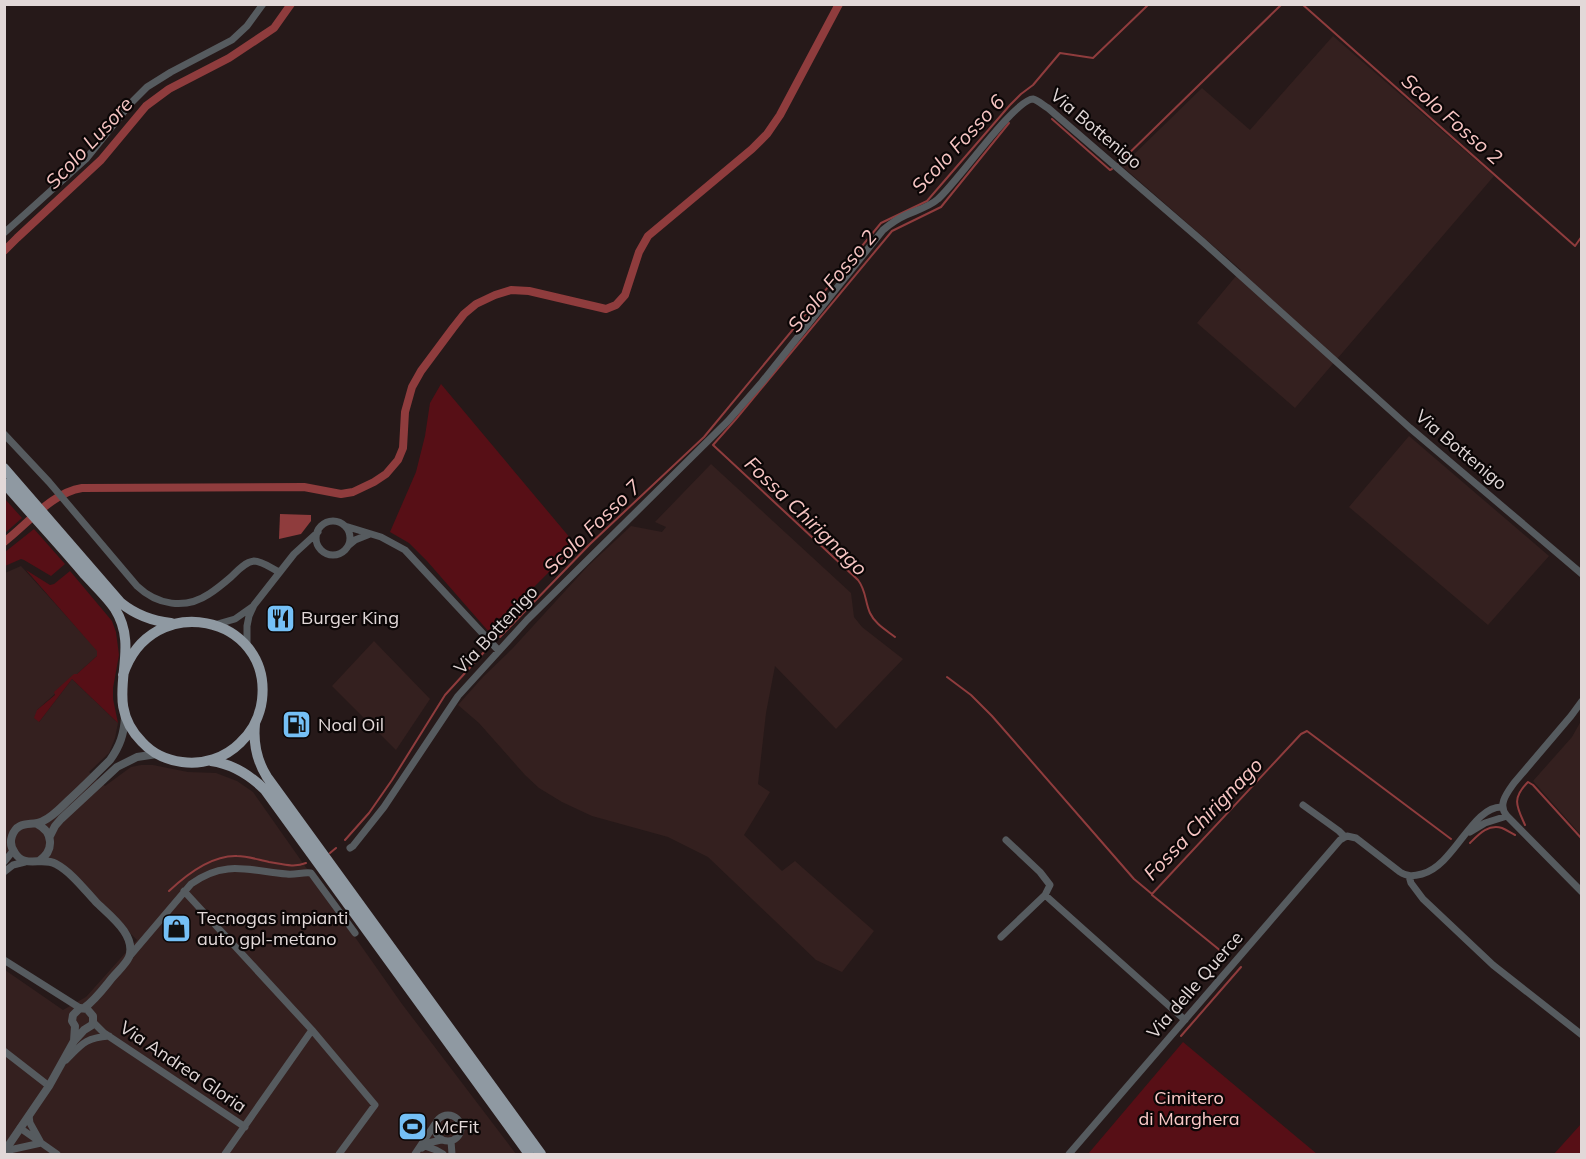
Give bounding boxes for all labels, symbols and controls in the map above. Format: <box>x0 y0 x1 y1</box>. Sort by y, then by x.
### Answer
water label: Scolo Fosso 2 <box>1397 68 1508 169</box>
street label: Via Bottenigo <box>1046 84 1147 174</box>
water label: Scolo Fosso 6 <box>906 88 1010 198</box>
water label: Scolo Lusore <box>40 91 138 194</box>
water label: Scolo Fosso 2 <box>782 224 882 337</box>
street label: Via Bottenigo <box>1411 405 1512 495</box>
water label: Fossa Chirignago <box>740 451 873 580</box>
water label: Scolo Fosso 7 <box>538 473 646 579</box>
street label: Via Bottenigo <box>449 581 543 679</box>
restaurant icon: Burger King <box>264 602 296 634</box>
place label: Burger King <box>301 606 399 629</box>
fuel station icon: Noal Oil <box>281 709 313 741</box>
place label: Noal Oil <box>318 713 384 736</box>
water label: Fossa Chirignago <box>1138 752 1267 885</box>
place label: Tecnogas impianti auto gpl-metano <box>197 906 348 950</box>
shop icon: Tecnogas impianti auto gpl-metano <box>160 912 192 944</box>
street label: Via delle Querce <box>1142 926 1248 1043</box>
street label: Via Andrea Gloria <box>116 1016 251 1117</box>
park label: Cimitero di Marghera <box>1139 1086 1239 1130</box>
sports icon: McFit <box>397 1111 429 1143</box>
place label: McFit <box>434 1115 479 1138</box>

